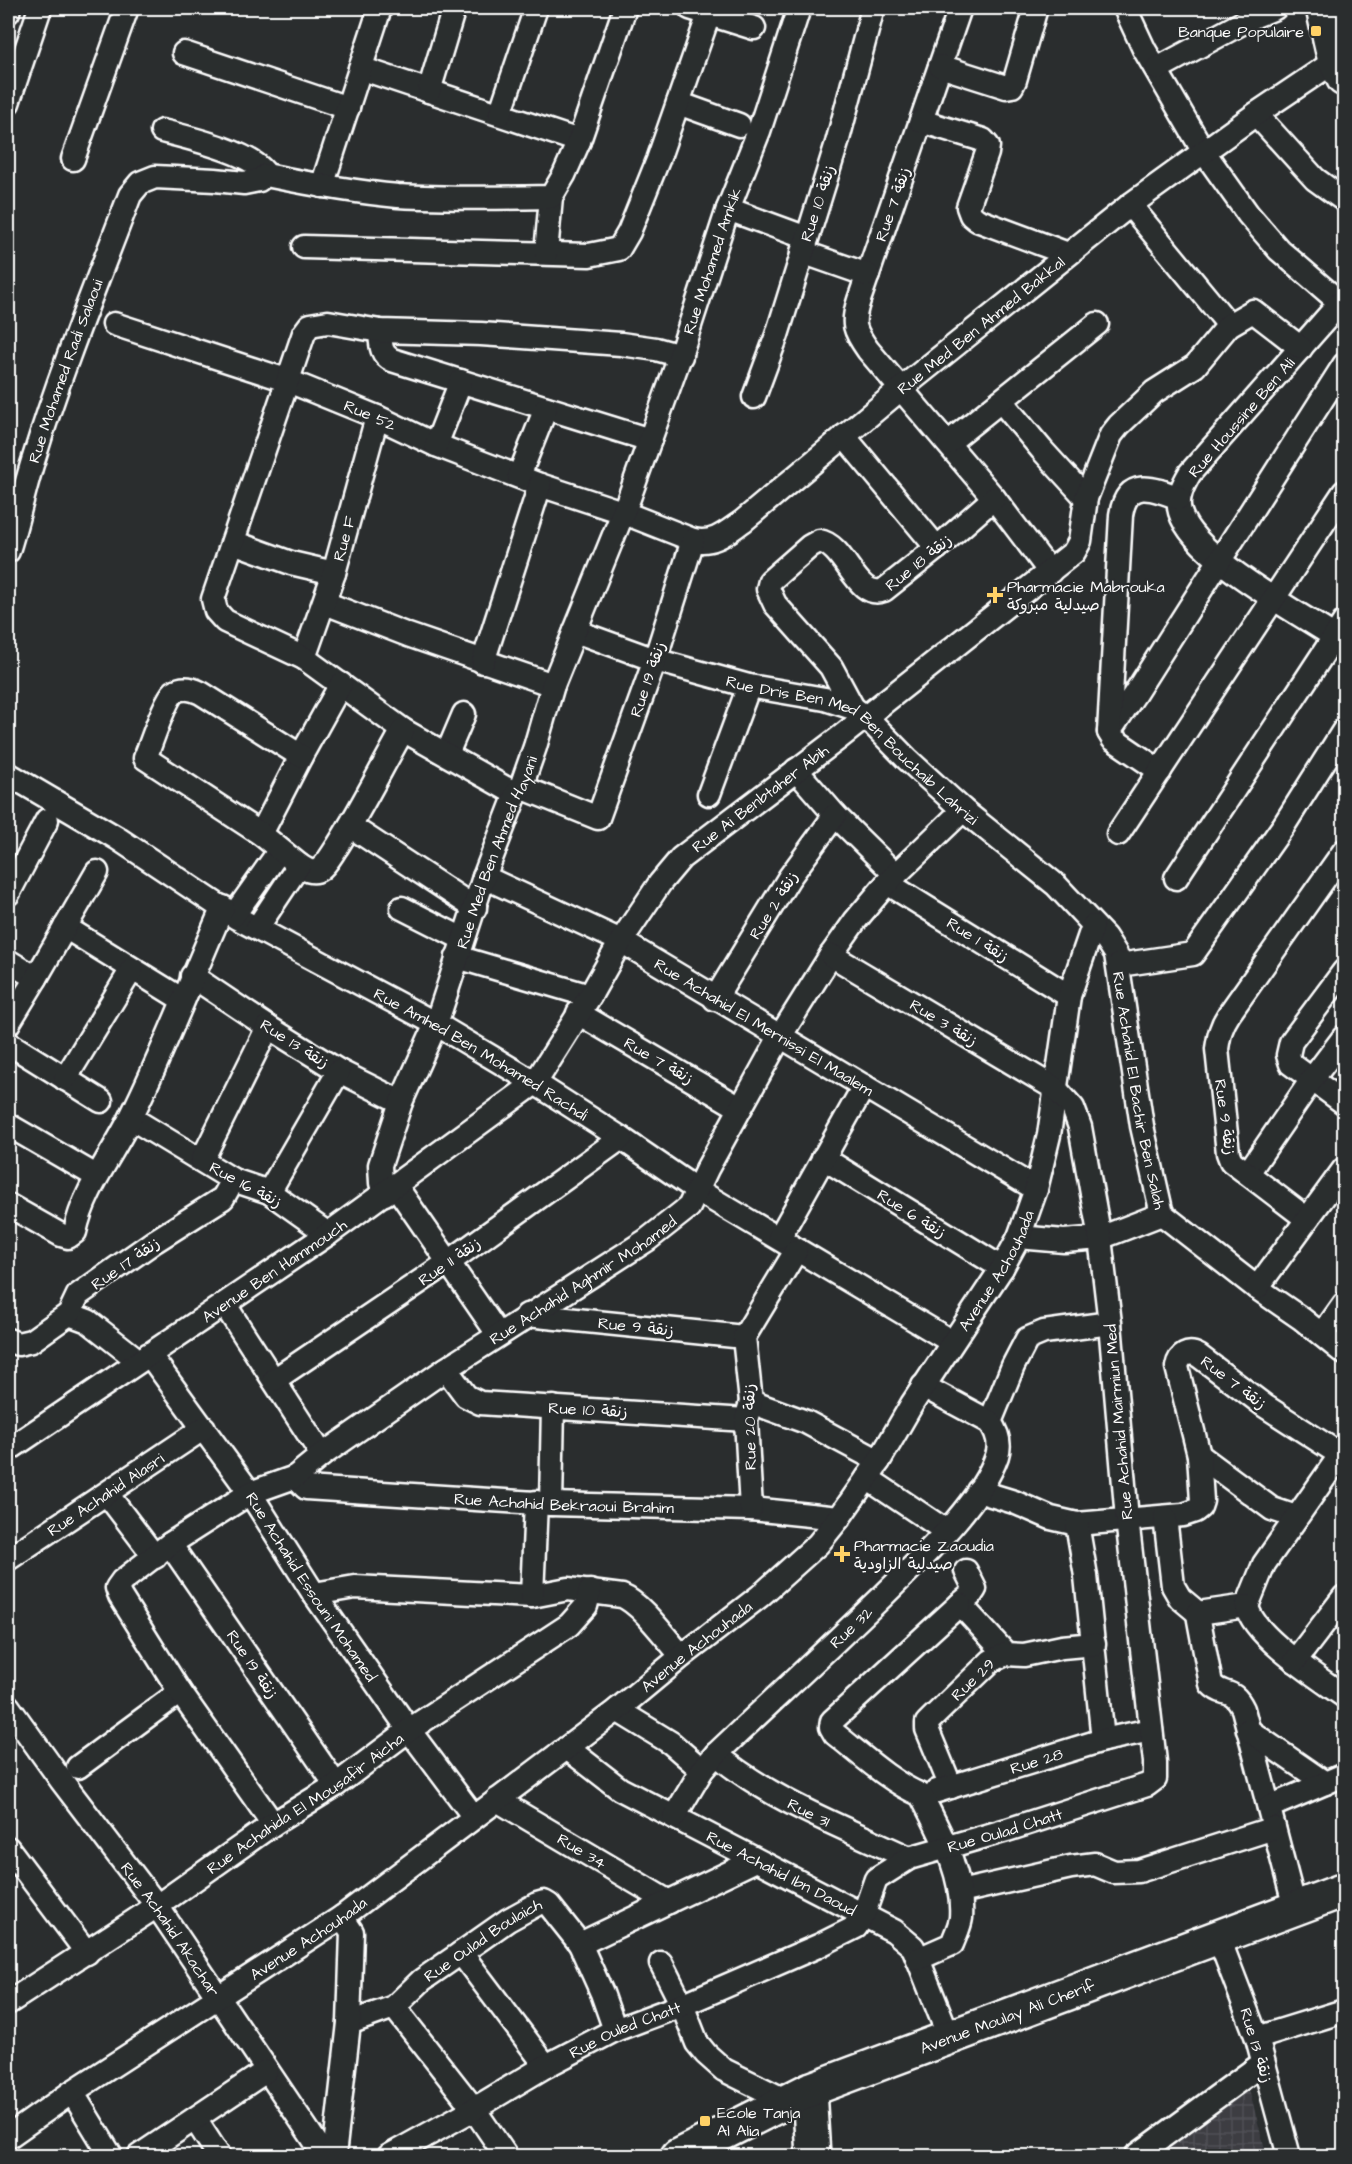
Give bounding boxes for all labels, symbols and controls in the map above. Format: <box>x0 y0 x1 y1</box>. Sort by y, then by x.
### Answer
place label: Banque Populaire <box>1178 21 1304 43</box>
marker: Banque Populaire <box>1309 24 1323 38</box>
street label: Rue 10 زنقة <box>795 162 841 244</box>
street label: Rue 7 زنقة <box>870 164 916 244</box>
street label: Rue Mohamed Amkik <box>678 184 748 337</box>
street label: Rue Med Ben Ahmed Bakkal <box>893 252 1070 400</box>
street label: Rue Mohamed Radi Salaoui <box>23 275 109 466</box>
street label: Rue Houssine Ben Ali <box>1183 352 1300 482</box>
street label: Rue 52 <box>340 395 400 437</box>
street label: Rue F <box>328 514 361 564</box>
street label: Rue 18 زنقة <box>881 529 957 596</box>
place label: Pharmacie Mabrouka صيدلية مبروكة <box>1007 576 1165 616</box>
marker: Pharmacie Mabrouka صيدلية مبروكة <box>988 588 1002 602</box>
street label: Rue 19 زنقة <box>625 639 671 720</box>
street label: Rue Dris Ben Med Ben Bouchaib Lahrizi <box>723 670 983 831</box>
street label: Rue Ai Benbtaher Abih <box>687 740 834 858</box>
street label: Rue Med Ben Ahmed Hayani <box>451 753 543 952</box>
street label: Rue 2 زنقة <box>744 867 803 944</box>
street label: Rue 1 زنقة <box>942 912 1013 968</box>
street label: Rue Achahid El Mernissi El Maalem <box>650 953 878 1102</box>
street label: Rue Achahid El Bachir Ben Salah <box>1107 970 1171 1212</box>
street label: Rue Amhed Ben Mohamed Rachdi <box>370 983 592 1126</box>
street label: Rue 3 زنقة <box>906 994 981 1052</box>
street label: Rue 13 زنقة <box>256 1014 333 1074</box>
street label: Rue 7 زنقة <box>620 1032 697 1090</box>
street label: Rue 9 زنقة <box>1209 1078 1241 1156</box>
street label: Rue 16 زنقة <box>205 1157 286 1213</box>
street label: Rue 6 زنقة <box>873 1184 950 1244</box>
street label: Avenue Achouhada <box>953 1208 1040 1336</box>
street label: Rue Achahid Aghmir Mohamed <box>485 1211 681 1350</box>
street label: Avenue Ben Hammouch <box>198 1214 352 1328</box>
street label: Rue 17 زنقة <box>87 1232 164 1296</box>
street label: Rue 11 زنقة <box>414 1232 485 1291</box>
street label: Rue 9 زنقة <box>597 1312 675 1342</box>
street label: Rue Achahid Mairmiun Med <box>1099 1323 1139 1521</box>
street label: Rue 7 زنقة <box>1196 1351 1271 1415</box>
street label: Rue 20 زنقة <box>738 1384 762 1470</box>
street label: Rue 10 زنقة <box>548 1397 628 1423</box>
street label: Rue Achahid Alasri <box>43 1448 169 1542</box>
street label: Rue Achahid Essouni Mohamed <box>240 1488 382 1686</box>
street label: Rue Achahid Bekraoui Brahim <box>453 1488 675 1519</box>
place label: Pharmacie Zaoudia صيدلية الزاودية <box>854 1535 994 1575</box>
marker: Pharmacie Zaoudia صيدلية الزاودية <box>835 1547 849 1561</box>
street label: Avenue Achouhada <box>637 1596 757 1698</box>
street label: Rue 32 <box>825 1602 878 1654</box>
street label: Rue 19 زنقة <box>221 1626 283 1703</box>
street label: Rue 29 <box>946 1653 1000 1706</box>
street label: Rue Achahida El Mousafir Aicha <box>202 1728 408 1880</box>
street label: Rue 28 <box>1008 1743 1066 1780</box>
street label: Rue 31 <box>784 1793 833 1833</box>
street label: Rue Oulad Chatt <box>945 1803 1066 1859</box>
street label: Rue Achahid Ibn Daoud <box>703 1826 860 1922</box>
street label: Rue 34 <box>553 1828 610 1875</box>
street label: Rue Achahid Akachar <box>115 1858 225 2001</box>
street label: Avenue Achouhada <box>246 1892 372 1986</box>
street label: Rue Oulad Boulaich <box>420 1893 545 1987</box>
street label: Avenue Moulay Ali Cherif <box>917 1974 1098 2060</box>
street label: Rue Ouled Chatt <box>566 1996 684 2064</box>
street label: Rue 13 زنقة <box>1234 2005 1278 2086</box>
place label: Ecole Tanja Al Alia <box>717 2102 800 2142</box>
marker: Ecole Tanja Al Alia <box>698 2114 712 2128</box>

